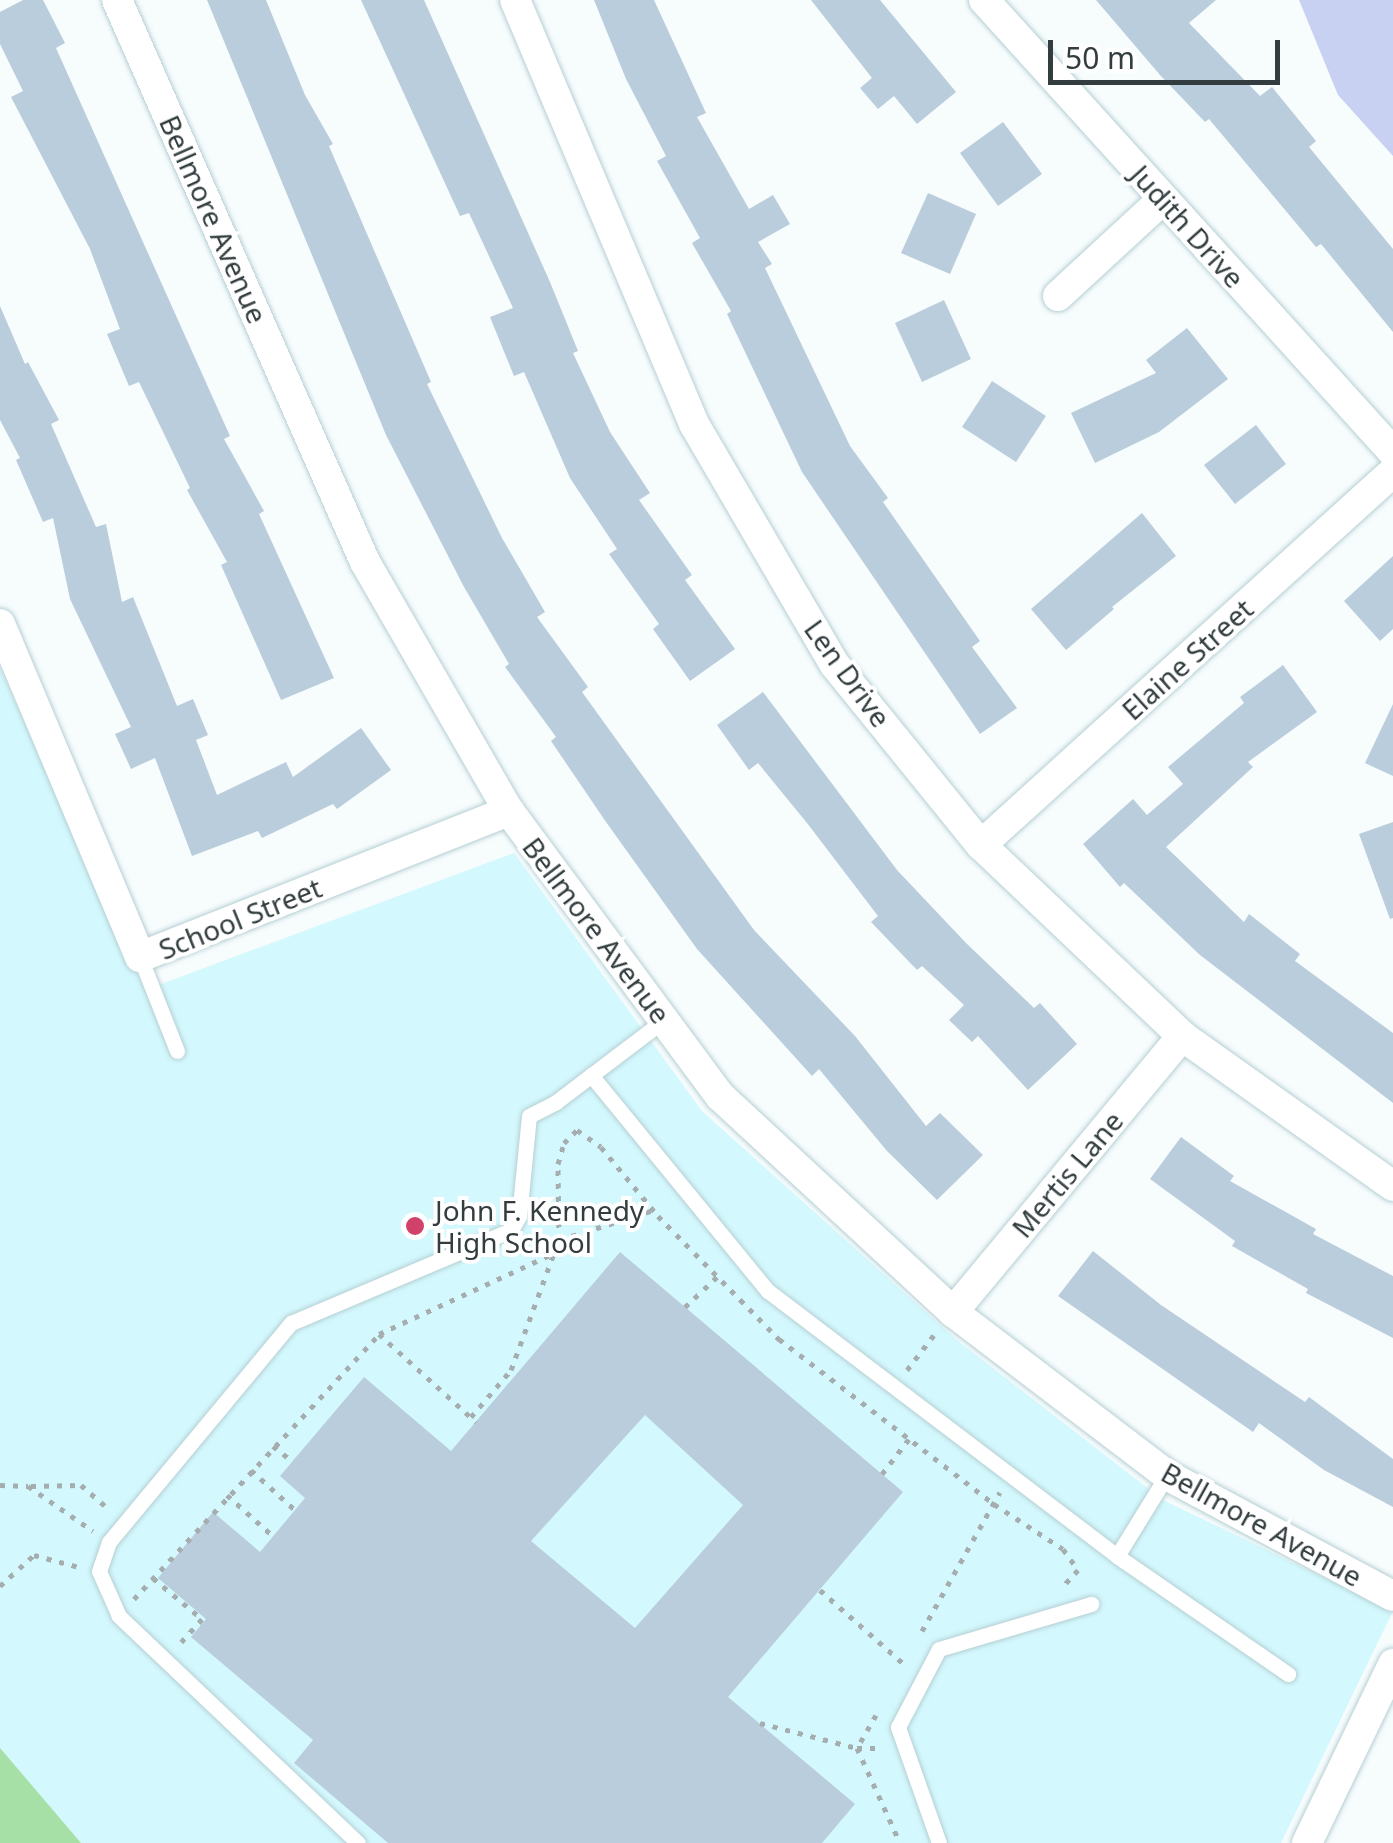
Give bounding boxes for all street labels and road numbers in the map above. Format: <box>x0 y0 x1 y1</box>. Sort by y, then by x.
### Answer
street label: Bellmore Avenue <box>153 110 275 328</box>
street label: Judith Drive <box>1124 158 1252 294</box>
street label: Elaine Street <box>1115 592 1259 726</box>
street label: Len Drive <box>798 613 898 733</box>
street label: Bellmore Avenue <box>516 830 678 1030</box>
street label: School Street <box>154 870 326 966</box>
street label: Mertis Lane <box>1005 1104 1129 1244</box>
street label: Bellmore Avenue <box>1156 1455 1368 1593</box>

